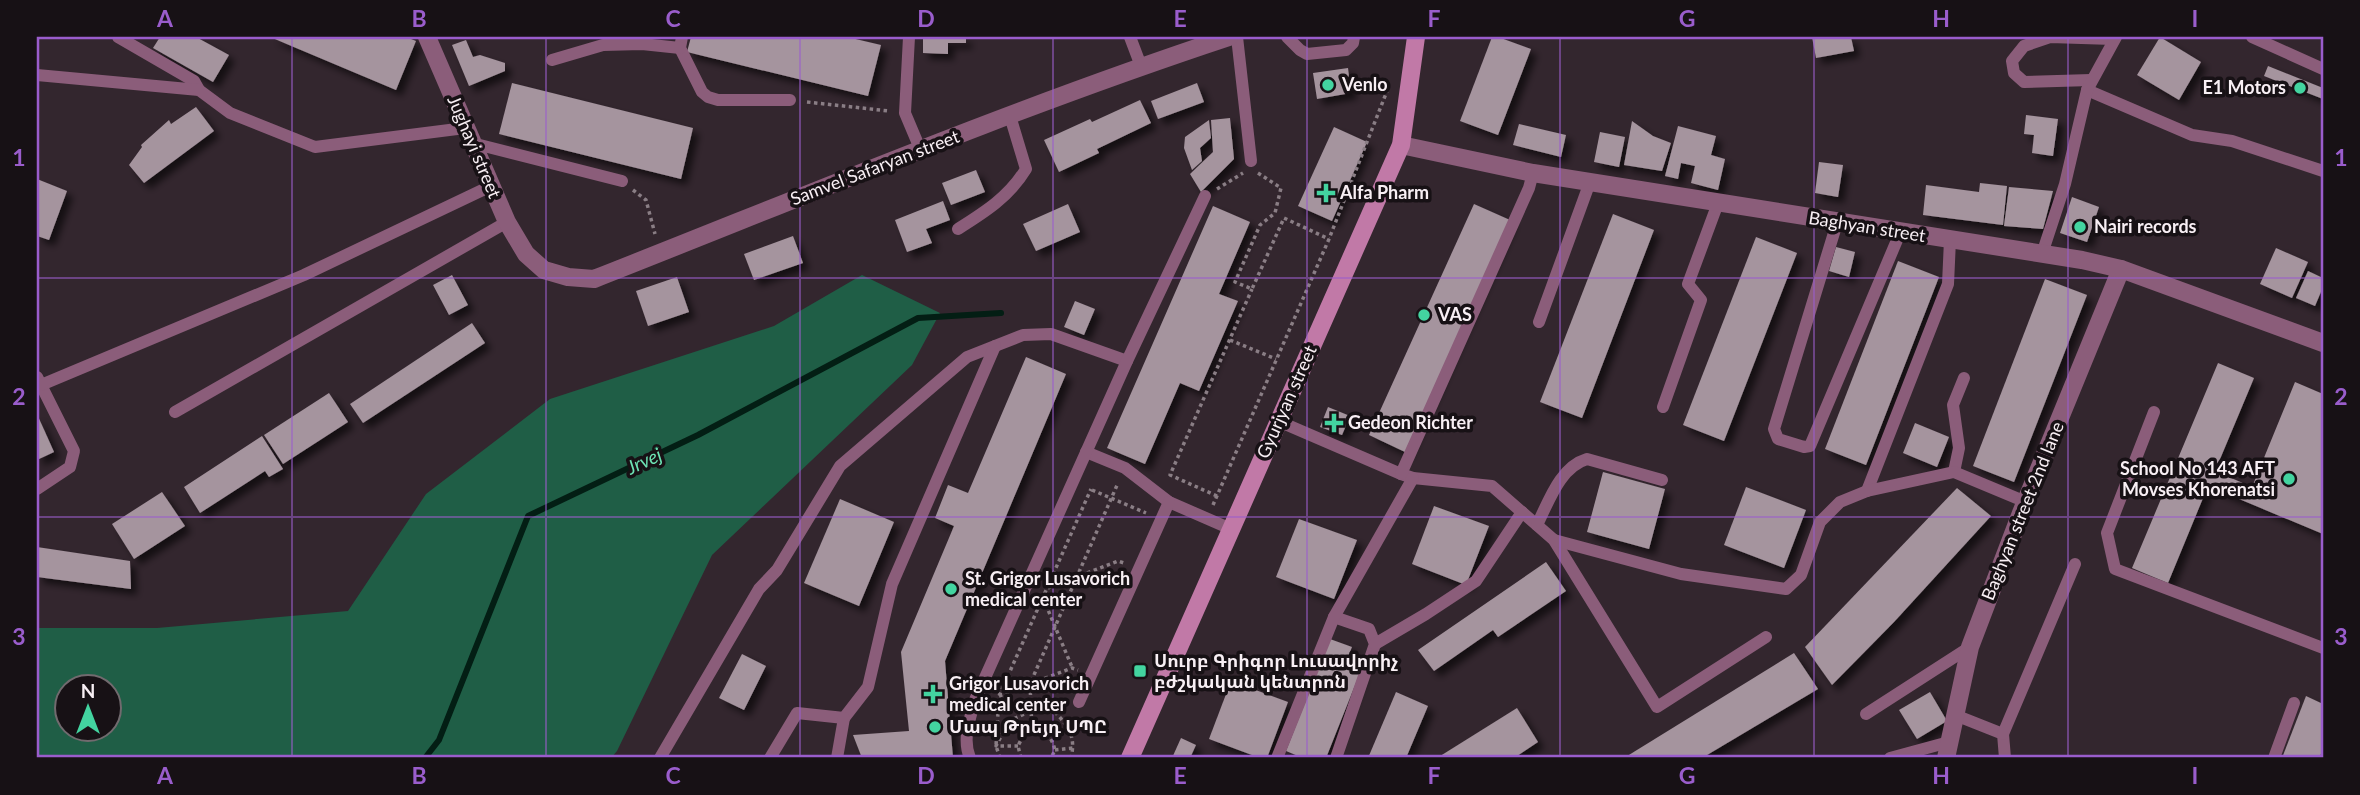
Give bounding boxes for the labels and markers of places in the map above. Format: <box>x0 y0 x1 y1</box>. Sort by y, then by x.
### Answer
place label: Venlo <box>1341 73 1388 95</box>
place label: E1 Motors <box>2202 76 2286 98</box>
marker: Venlo <box>1320 77 1336 93</box>
marker: E1 Motors <box>2292 80 2308 96</box>
place label: Alfa Pharm <box>1339 181 1429 203</box>
marker: Alfa Pharm <box>1318 185 1334 201</box>
place label: Nairi records <box>2094 215 2197 237</box>
marker: Nairi records <box>2072 219 2088 235</box>
place label: VAS <box>1437 303 1472 325</box>
marker: VAS <box>1416 307 1432 323</box>
place label: Gedeon Richter <box>1348 411 1473 433</box>
marker: Gedeon Richter <box>1326 415 1342 431</box>
place label: School No 143 AFT Movses Khorenatsi <box>2120 457 2275 500</box>
marker: School No 143 AFT Movses Khorenatsi <box>2281 471 2297 487</box>
place label: St. Grigor Lusavorich medical center <box>965 567 1130 610</box>
marker: St. Grigor Lusavorich medical center <box>943 581 959 597</box>
place label: Սուրբ Գրիգոր Լուսավորիչ բժշկական կենտրոն <box>1154 649 1398 692</box>
marker: Սուրբ Գրիգոր Լուսավորիչ բժշկական կենտրոն <box>1132 663 1148 679</box>
place label: Grigor Lusavorich medical center <box>949 672 1089 715</box>
marker: Grigor Lusavorich medical center <box>923 684 943 704</box>
place label: Մապ Թրեյդ ՍՊԸ <box>949 715 1107 737</box>
marker: Մապ Թրեյդ ՍՊԸ <box>927 719 943 735</box>

